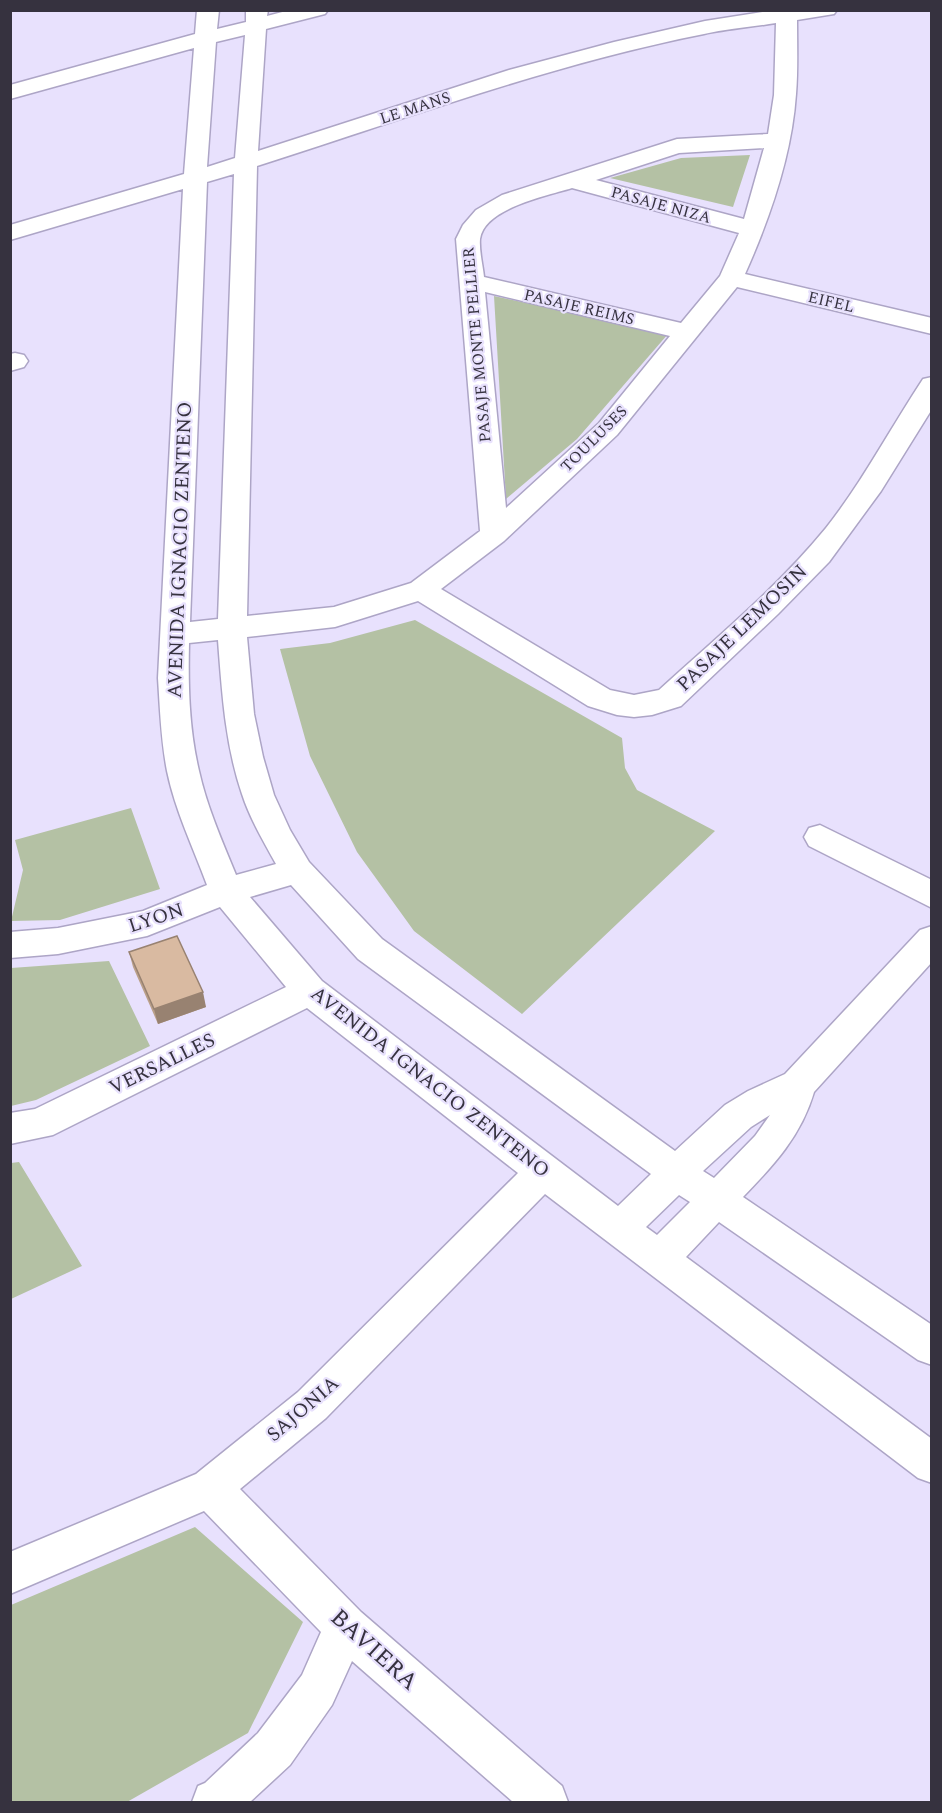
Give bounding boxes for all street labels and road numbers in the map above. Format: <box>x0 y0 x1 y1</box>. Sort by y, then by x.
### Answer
street label: LE MANS <box>377 85 453 131</box>
street label: PASAJE NIZA <box>608 180 714 230</box>
street label: PASAJE MONTE PELLIER <box>456 246 497 444</box>
street label: PASAJE REIMS <box>521 283 637 331</box>
street label: EIFEL <box>805 285 857 319</box>
street label: TOULUSES <box>555 400 633 478</box>
street label: AVENIDA IGNACIO ZENTENO <box>160 401 200 699</box>
street label: PASAJE LEMOSIN <box>670 557 814 699</box>
street label: LYON <box>124 895 188 941</box>
street label: AVENIDA IGNACIO ZENTENO <box>304 979 556 1185</box>
street label: VERSALLES <box>104 1025 220 1103</box>
street label: SAJONIA <box>260 1369 346 1449</box>
street label: BAVIERA <box>322 1600 426 1700</box>

